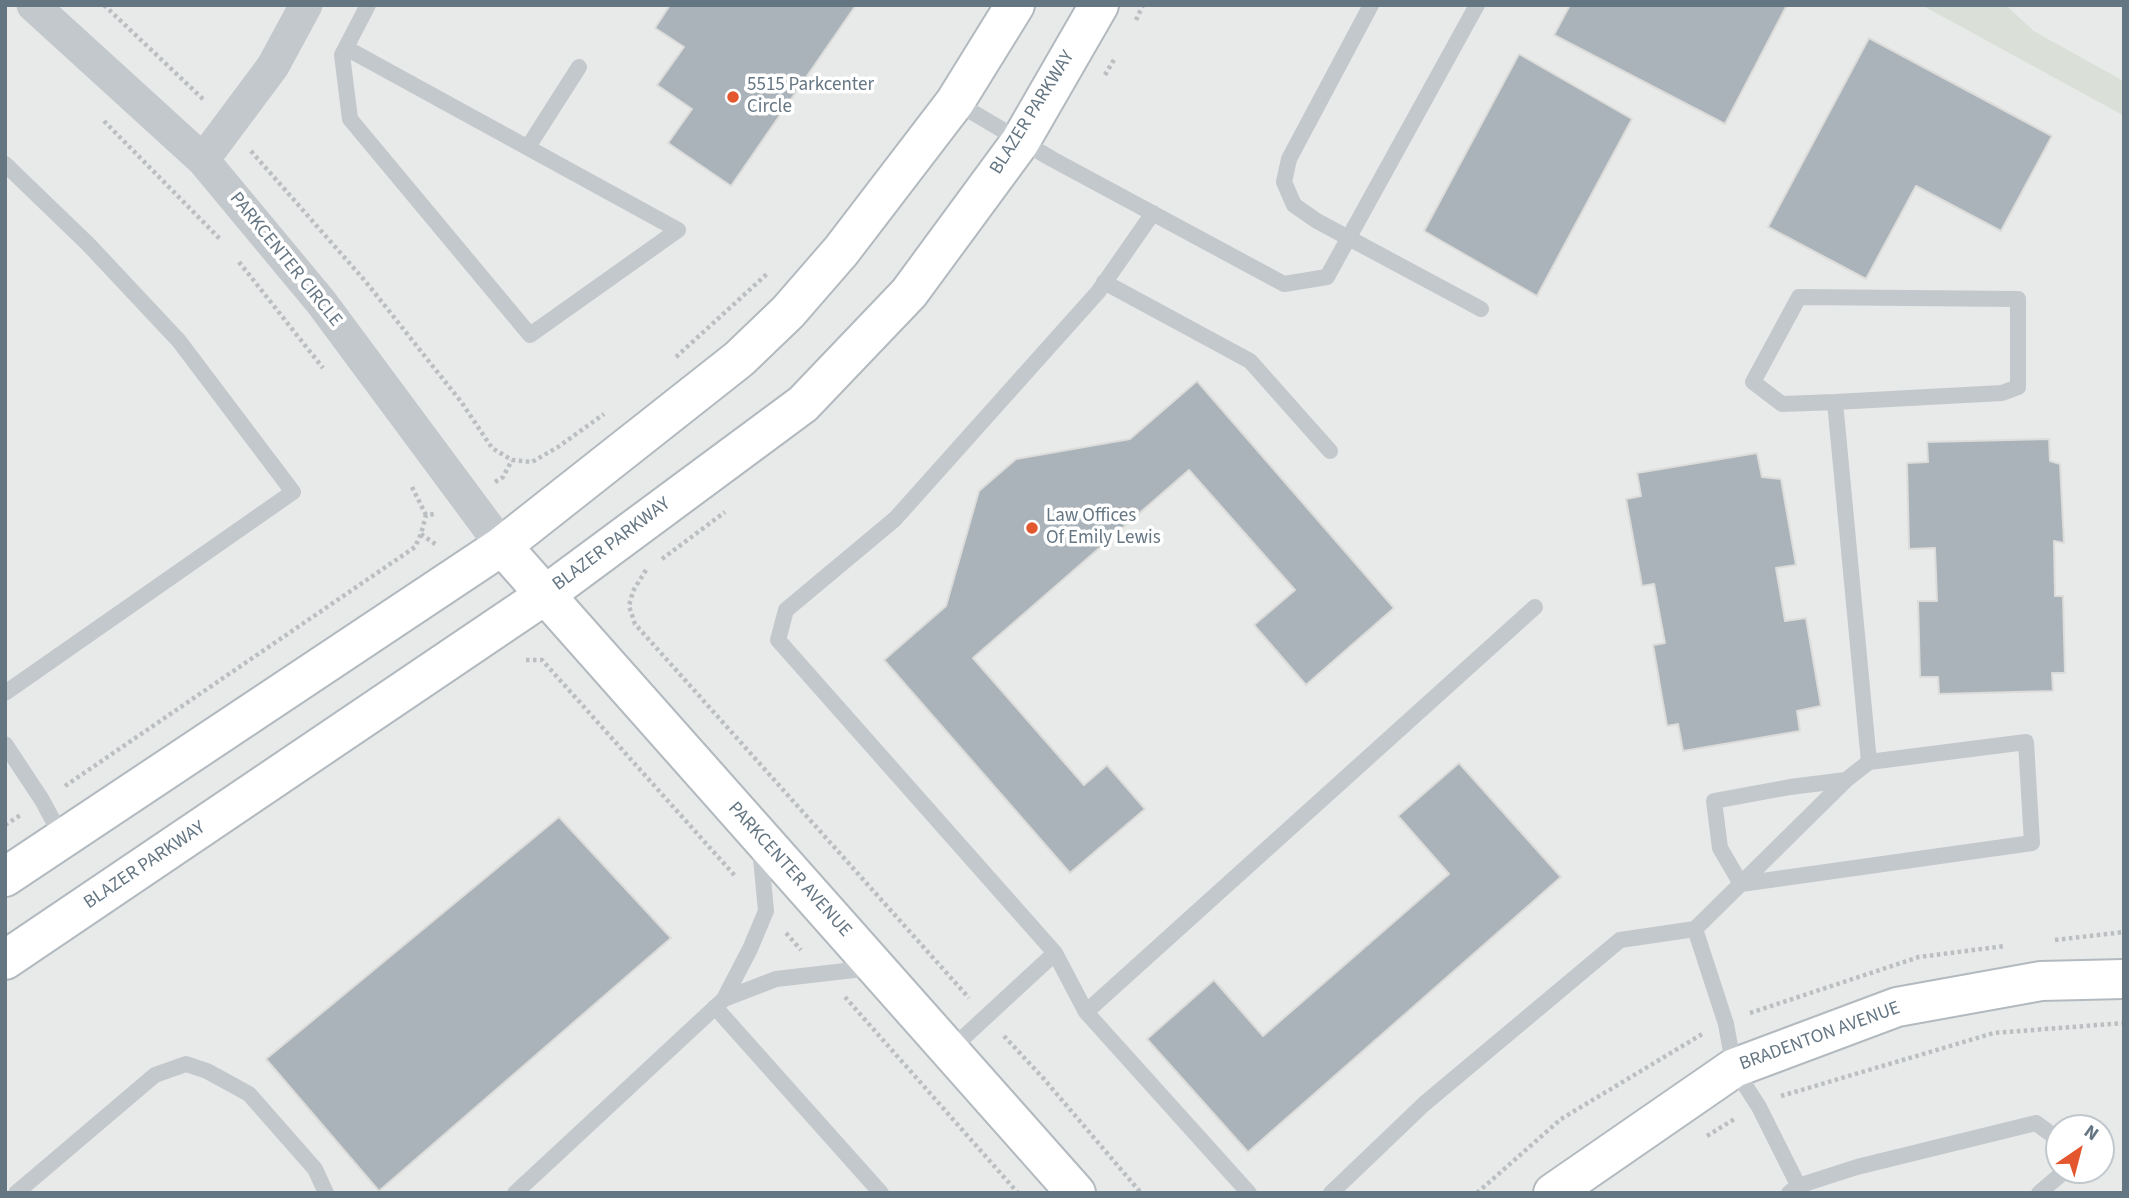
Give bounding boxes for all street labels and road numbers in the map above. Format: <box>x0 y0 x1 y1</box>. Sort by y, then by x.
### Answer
street label: BLAZER PARKWAY <box>986 47 1080 179</box>
street label: PARKCENTER CIRCLE <box>224 188 346 332</box>
street label: BLAZER PARKWAY <box>549 493 675 597</box>
street label: PARKCENTER AVENUE <box>722 798 856 942</box>
street label: BLAZER PARKWAY <box>80 817 210 915</box>
street label: BRADENTON AVENUE <box>1737 997 1903 1077</box>

